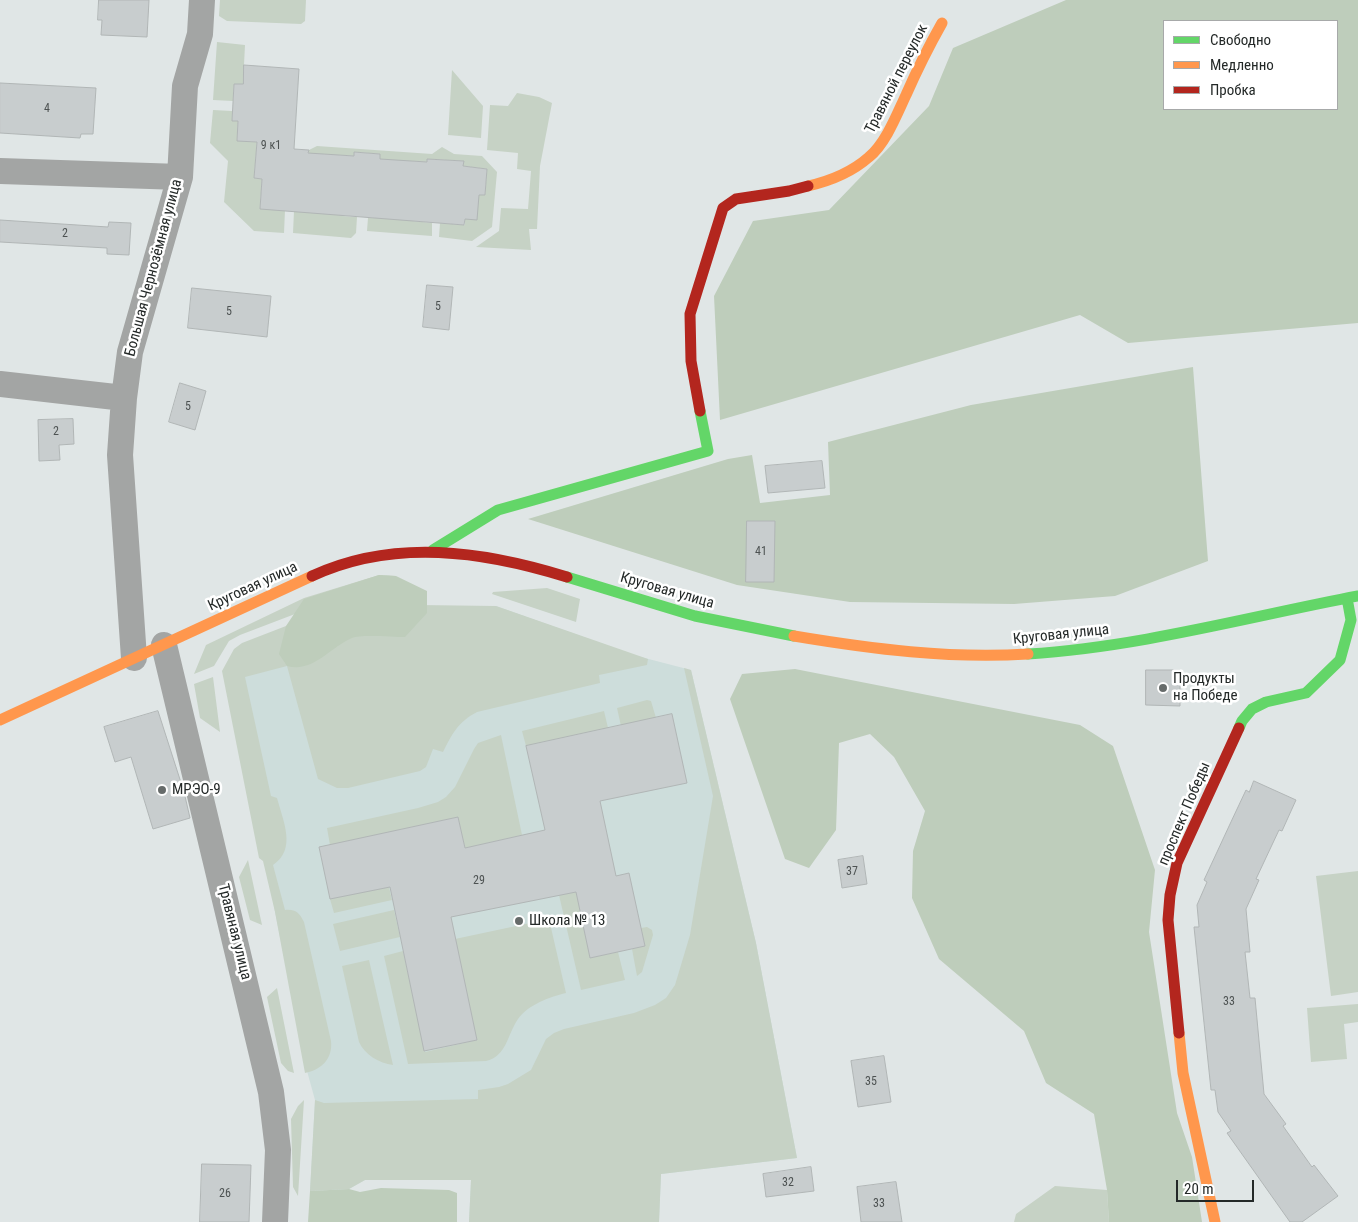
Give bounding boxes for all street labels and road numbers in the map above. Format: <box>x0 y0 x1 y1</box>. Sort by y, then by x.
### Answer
street label: Травяной переулок <box>862 21 932 137</box>
street label: Большая Чернозёмная улица <box>122 177 186 359</box>
street label: Круговая улица <box>205 558 301 616</box>
street label: Круговая улица <box>618 569 716 613</box>
street label: Круговая улица <box>1012 621 1110 649</box>
street label: проспект Победы <box>1155 760 1215 868</box>
street label: Травяная улица <box>213 882 255 982</box>

